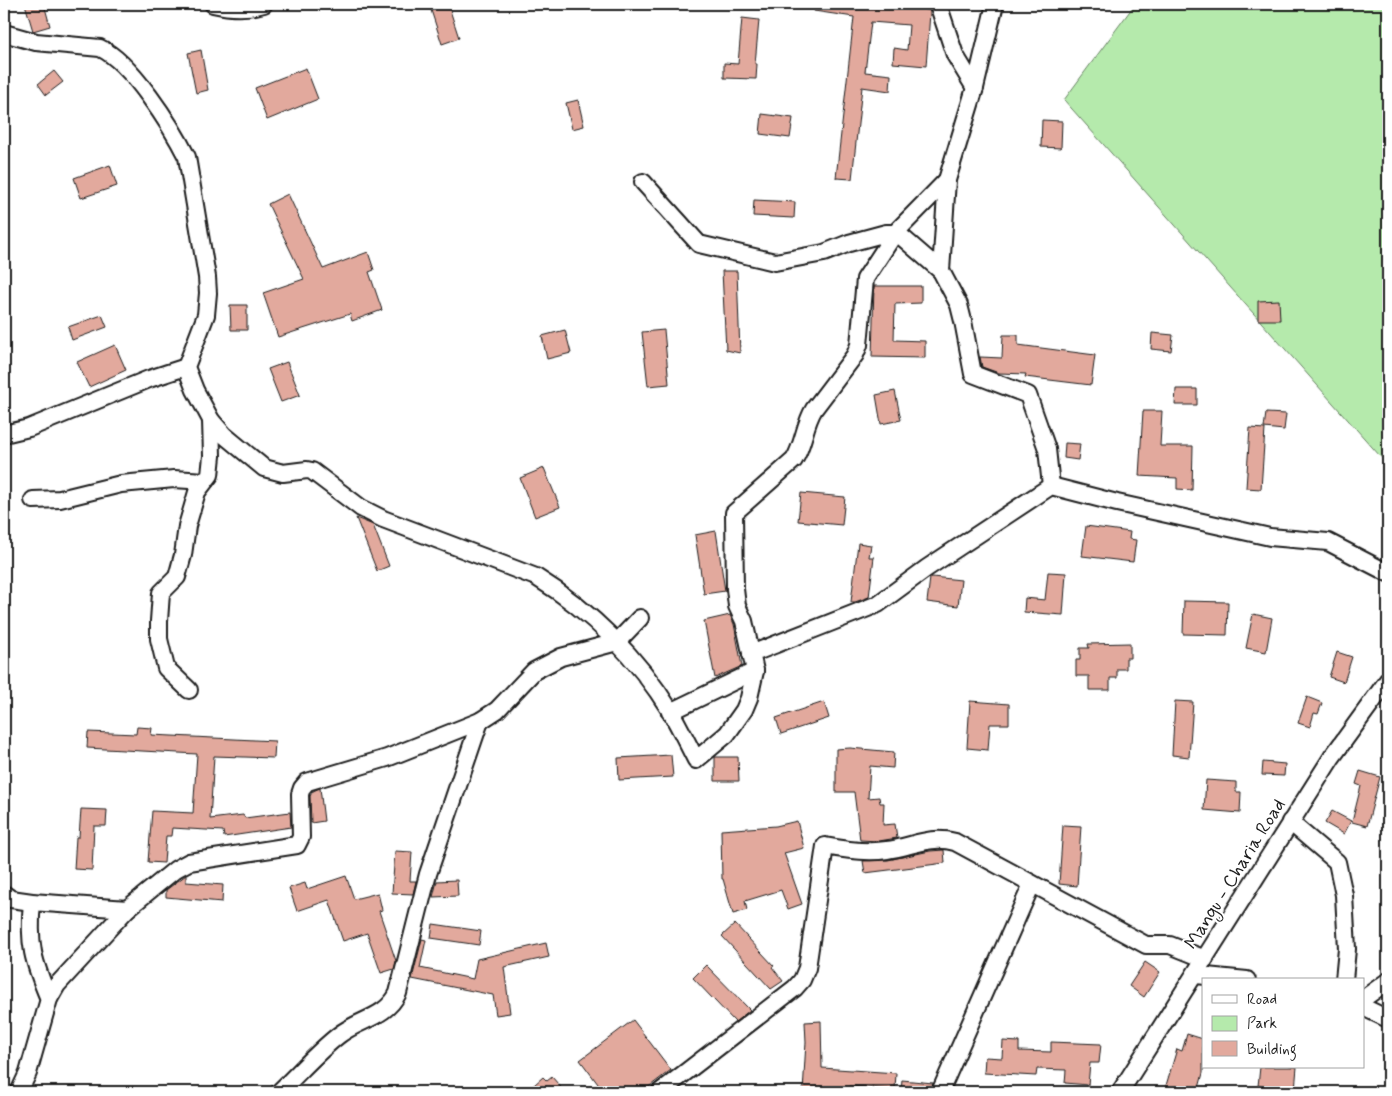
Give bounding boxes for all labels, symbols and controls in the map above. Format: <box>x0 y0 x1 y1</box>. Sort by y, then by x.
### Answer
street label: Mangu - Charia Road <box>1179 794 1293 955</box>
legend <box>1202 978 1364 1068</box>
text: Road <box>1247 990 1277 1010</box>
text: Park <box>1247 1014 1277 1034</box>
text: Building <box>1247 1040 1297 1061</box>

